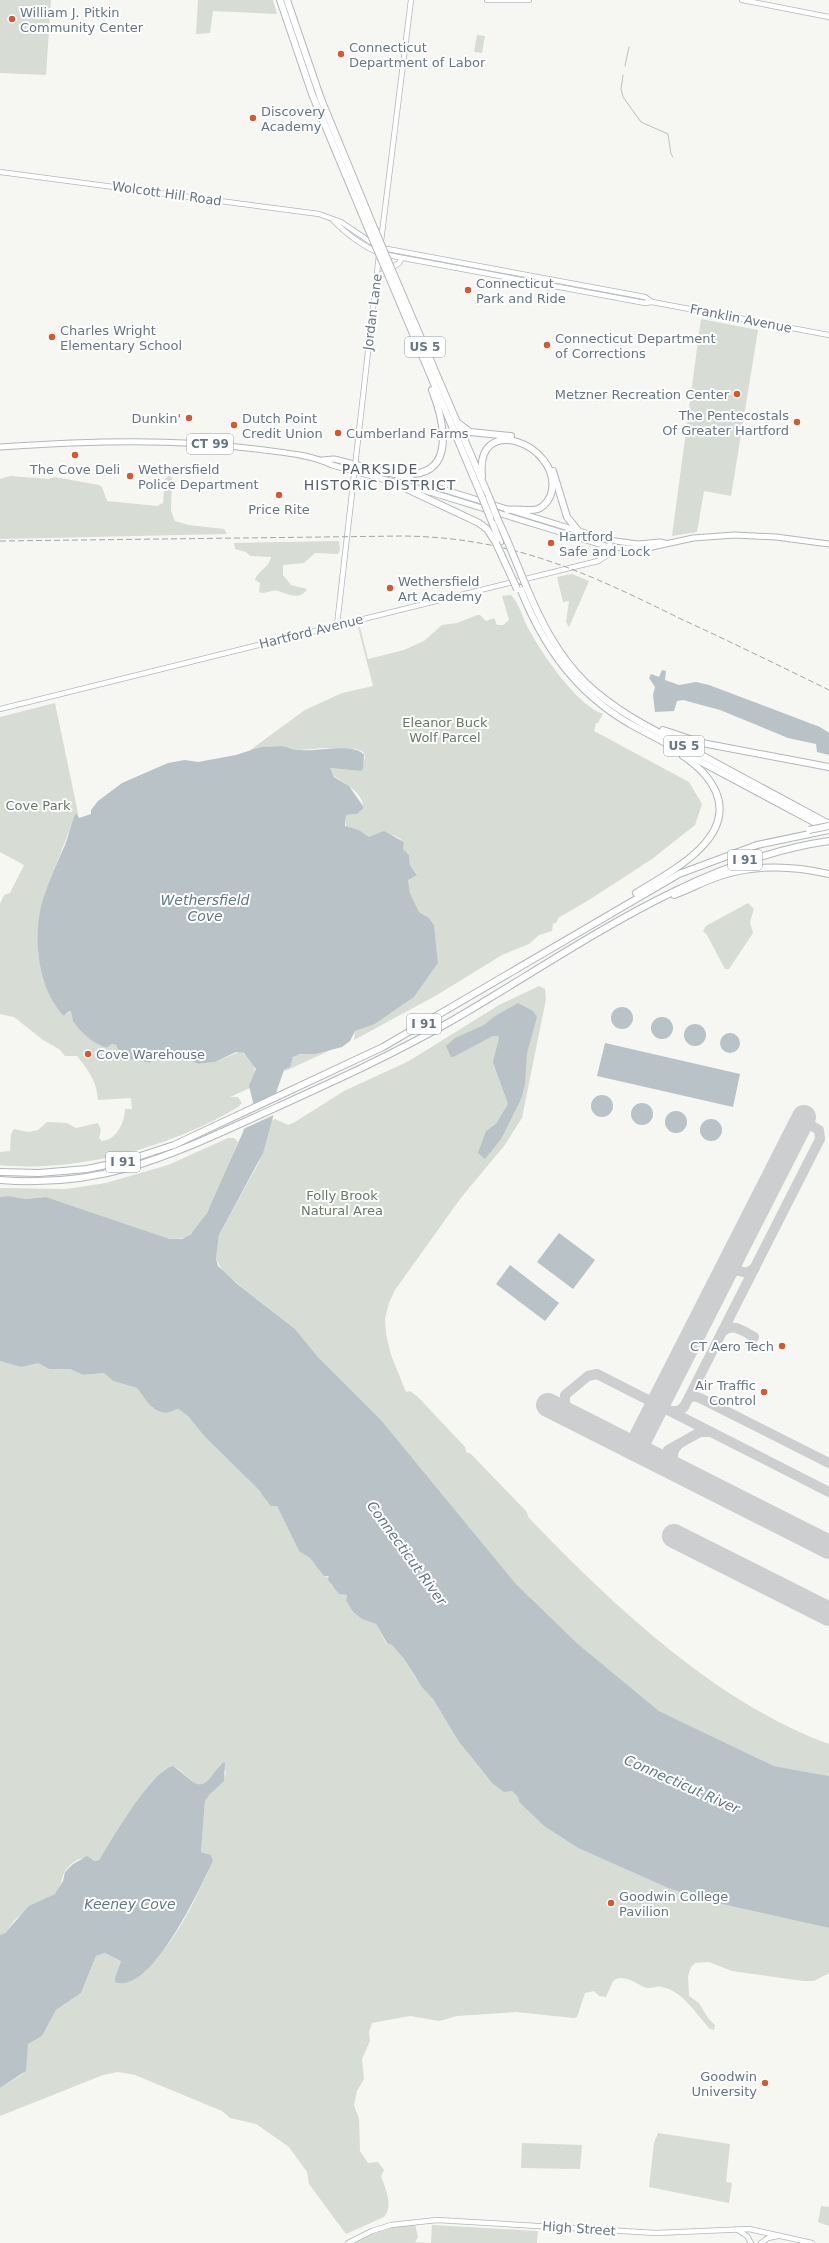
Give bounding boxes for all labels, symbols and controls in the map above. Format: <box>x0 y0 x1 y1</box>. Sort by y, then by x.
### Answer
place label: William J. Pitkin Community Center <box>20 5 144 35</box>
marker: William J. Pitkin Community Center <box>7 14 17 24</box>
place label: Connecticut Department of Labor <box>349 40 486 70</box>
marker: Connecticut Department of Labor <box>336 49 346 59</box>
place label: Discovery Academy <box>261 104 326 134</box>
marker: Discovery Academy <box>248 113 258 123</box>
street label: Wolcott Hill Road <box>111 178 223 209</box>
street label: Jordan Lane <box>360 273 385 352</box>
place label: Connecticut Park and Ride <box>476 276 566 306</box>
marker: Connecticut Park and Ride <box>463 285 473 295</box>
street label: Franklin Avenue <box>689 301 793 336</box>
place label: Charles Wright Elementary School <box>60 323 182 353</box>
place label: Connecticut Department of Corrections <box>555 331 716 361</box>
marker: Charles Wright Elementary School <box>47 332 57 342</box>
road number: US 5 <box>405 337 445 357</box>
marker: Connecticut Department of Corrections <box>542 340 552 350</box>
place label: Metzner Recreation Center <box>555 387 730 402</box>
marker: Metzner Recreation Center <box>732 389 742 399</box>
place label: The Pentecostals Of Greater Hartford <box>662 408 789 438</box>
place label: Dunkin' <box>132 411 181 426</box>
place label: Dutch Point Credit Union <box>242 411 323 441</box>
marker: Dunkin' <box>184 413 194 423</box>
marker: The Pentecostals Of Greater Hartford <box>792 417 802 427</box>
marker: Dutch Point Credit Union <box>229 420 239 430</box>
place label: Cumberland Farms <box>346 426 469 441</box>
marker: Cumberland Farms <box>333 428 343 438</box>
road number: CT 99 <box>187 434 233 454</box>
marker: The Cove Deli <box>70 450 80 460</box>
district label: PARKSIDE HISTORIC DISTRICT <box>304 461 456 493</box>
place label: The Cove Deli <box>29 462 120 477</box>
place label: Wethersfield Police Department <box>138 462 259 492</box>
marker: Wethersfield Police Department <box>125 471 135 481</box>
marker: Price Rite <box>274 490 284 500</box>
place label: Price Rite <box>248 502 310 517</box>
place label: Hartford Safe and Lock <box>559 529 651 559</box>
marker: Hartford Safe and Lock <box>546 538 556 548</box>
place label: Wethersfield Art Academy <box>398 574 482 604</box>
marker: Wethersfield Art Academy <box>385 583 395 593</box>
street label: Hartford Avenue <box>258 611 365 652</box>
park label: Eleanor Buck Wolf Parcel <box>402 715 488 745</box>
road number: US 5 <box>664 736 704 756</box>
park label: Cove Park <box>6 798 71 813</box>
road number: I 91 <box>728 850 762 870</box>
water label: Wethersfield Cove <box>161 892 250 924</box>
road number: I 91 <box>407 1014 441 1034</box>
place label: Cove Warehouse <box>96 1047 205 1062</box>
marker: Cove Warehouse <box>83 1049 93 1059</box>
road number: I 91 <box>106 1152 140 1172</box>
park label: Folly Brook Natural Area <box>301 1188 383 1218</box>
place label: CT Aero Tech <box>690 1339 774 1354</box>
marker: CT Aero Tech <box>777 1341 787 1351</box>
place label: Air Traffic Control <box>695 1378 756 1408</box>
marker: Air Traffic Control <box>759 1387 769 1397</box>
water label: Connecticut River <box>364 1498 451 1609</box>
water label: Connecticut River <box>622 1751 743 1817</box>
place label: Goodwin College Pavilion <box>619 1889 728 1919</box>
water label: Keeney Cove <box>84 1896 176 1912</box>
marker: Goodwin College Pavilion <box>606 1898 616 1908</box>
place label: Goodwin University <box>691 2069 757 2099</box>
marker: Goodwin University <box>760 2078 770 2088</box>
street label: High Street <box>542 2218 616 2239</box>

